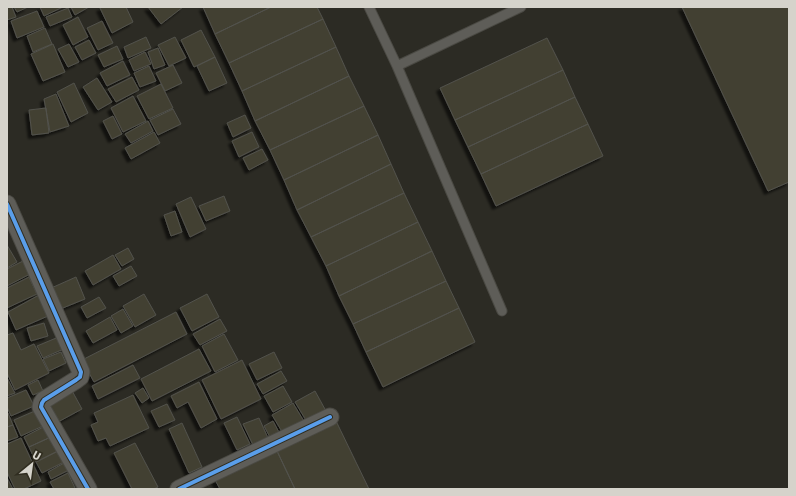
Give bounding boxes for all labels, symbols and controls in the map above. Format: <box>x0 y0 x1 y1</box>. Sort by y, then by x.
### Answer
north arrow <box>12 444 52 484</box>
text: U <box>30 446 44 464</box>

